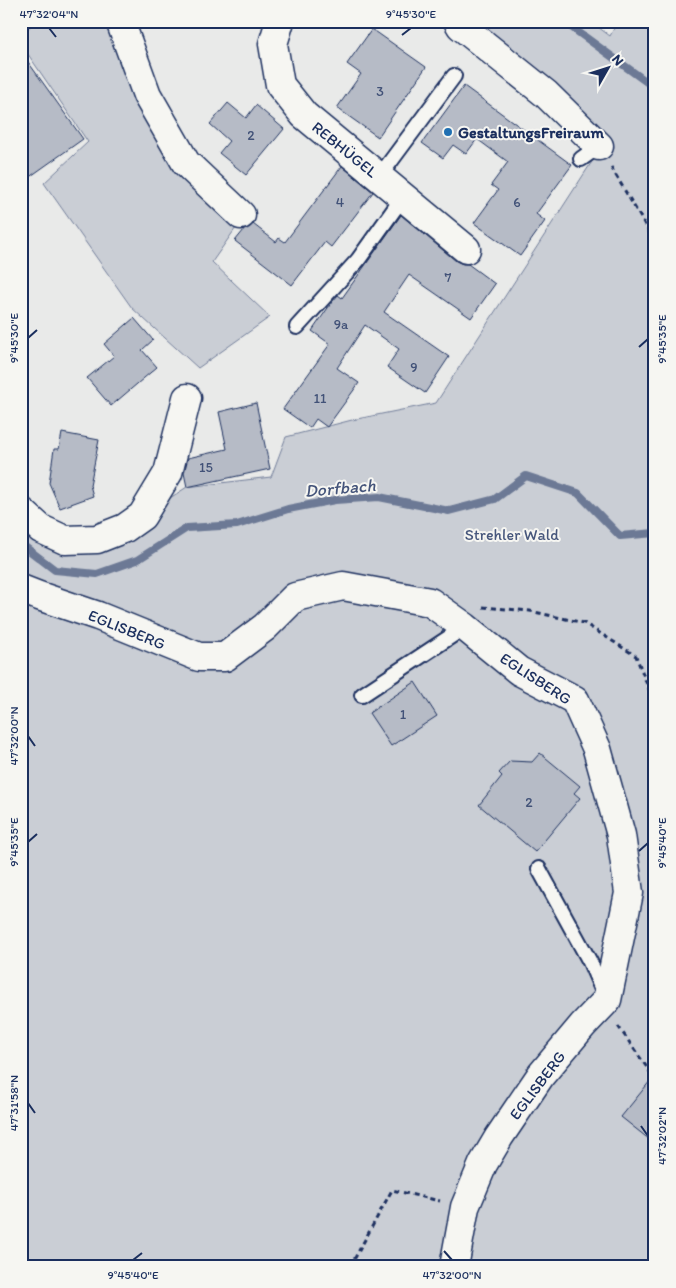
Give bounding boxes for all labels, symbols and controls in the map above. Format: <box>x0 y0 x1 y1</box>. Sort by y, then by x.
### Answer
text: 47°32'04"N <box>20 7 78 21</box>
text: 9°45'30"E <box>386 7 437 21</box>
north arrow <box>584 42 634 92</box>
text: N <box>608 51 627 69</box>
house number: 3 <box>376 83 384 100</box>
street label: REBHÜGEL <box>308 117 381 181</box>
place label: GestaltungsFreiraum <box>458 123 604 143</box>
marker: GestaltungsFreiraum <box>442 126 454 138</box>
house number: 2 <box>247 127 255 144</box>
house number: 4 <box>336 194 345 211</box>
house number: 6 <box>513 194 521 211</box>
house number: 7 <box>445 269 452 286</box>
text: 9°45'30"E <box>7 312 21 363</box>
text: 9°45'35"E <box>655 314 669 364</box>
house number: 9a <box>334 316 349 333</box>
house number: 9 <box>410 359 418 376</box>
house number: 11 <box>314 390 327 407</box>
house number: 15 <box>199 459 213 476</box>
water label: Dorfbach <box>304 474 377 502</box>
park label: Strehler Wald <box>465 525 559 544</box>
street label: EGLISBERG <box>86 605 168 653</box>
street label: EGLISBERG <box>496 648 575 709</box>
text: 47°32'00"N <box>7 706 21 766</box>
house number: 1 <box>400 706 407 723</box>
house number: 2 <box>525 794 533 811</box>
text: 9°45'35"E <box>7 817 21 867</box>
text: 9°45'40"E <box>655 817 669 869</box>
street label: EGLISBERG <box>505 1047 569 1123</box>
text: 47°31'58"N <box>7 1075 21 1131</box>
text: 47°32'02"N <box>655 1107 669 1165</box>
text: 9°45'40"E <box>107 1268 159 1282</box>
text: 47°32'00"N <box>422 1268 482 1282</box>

